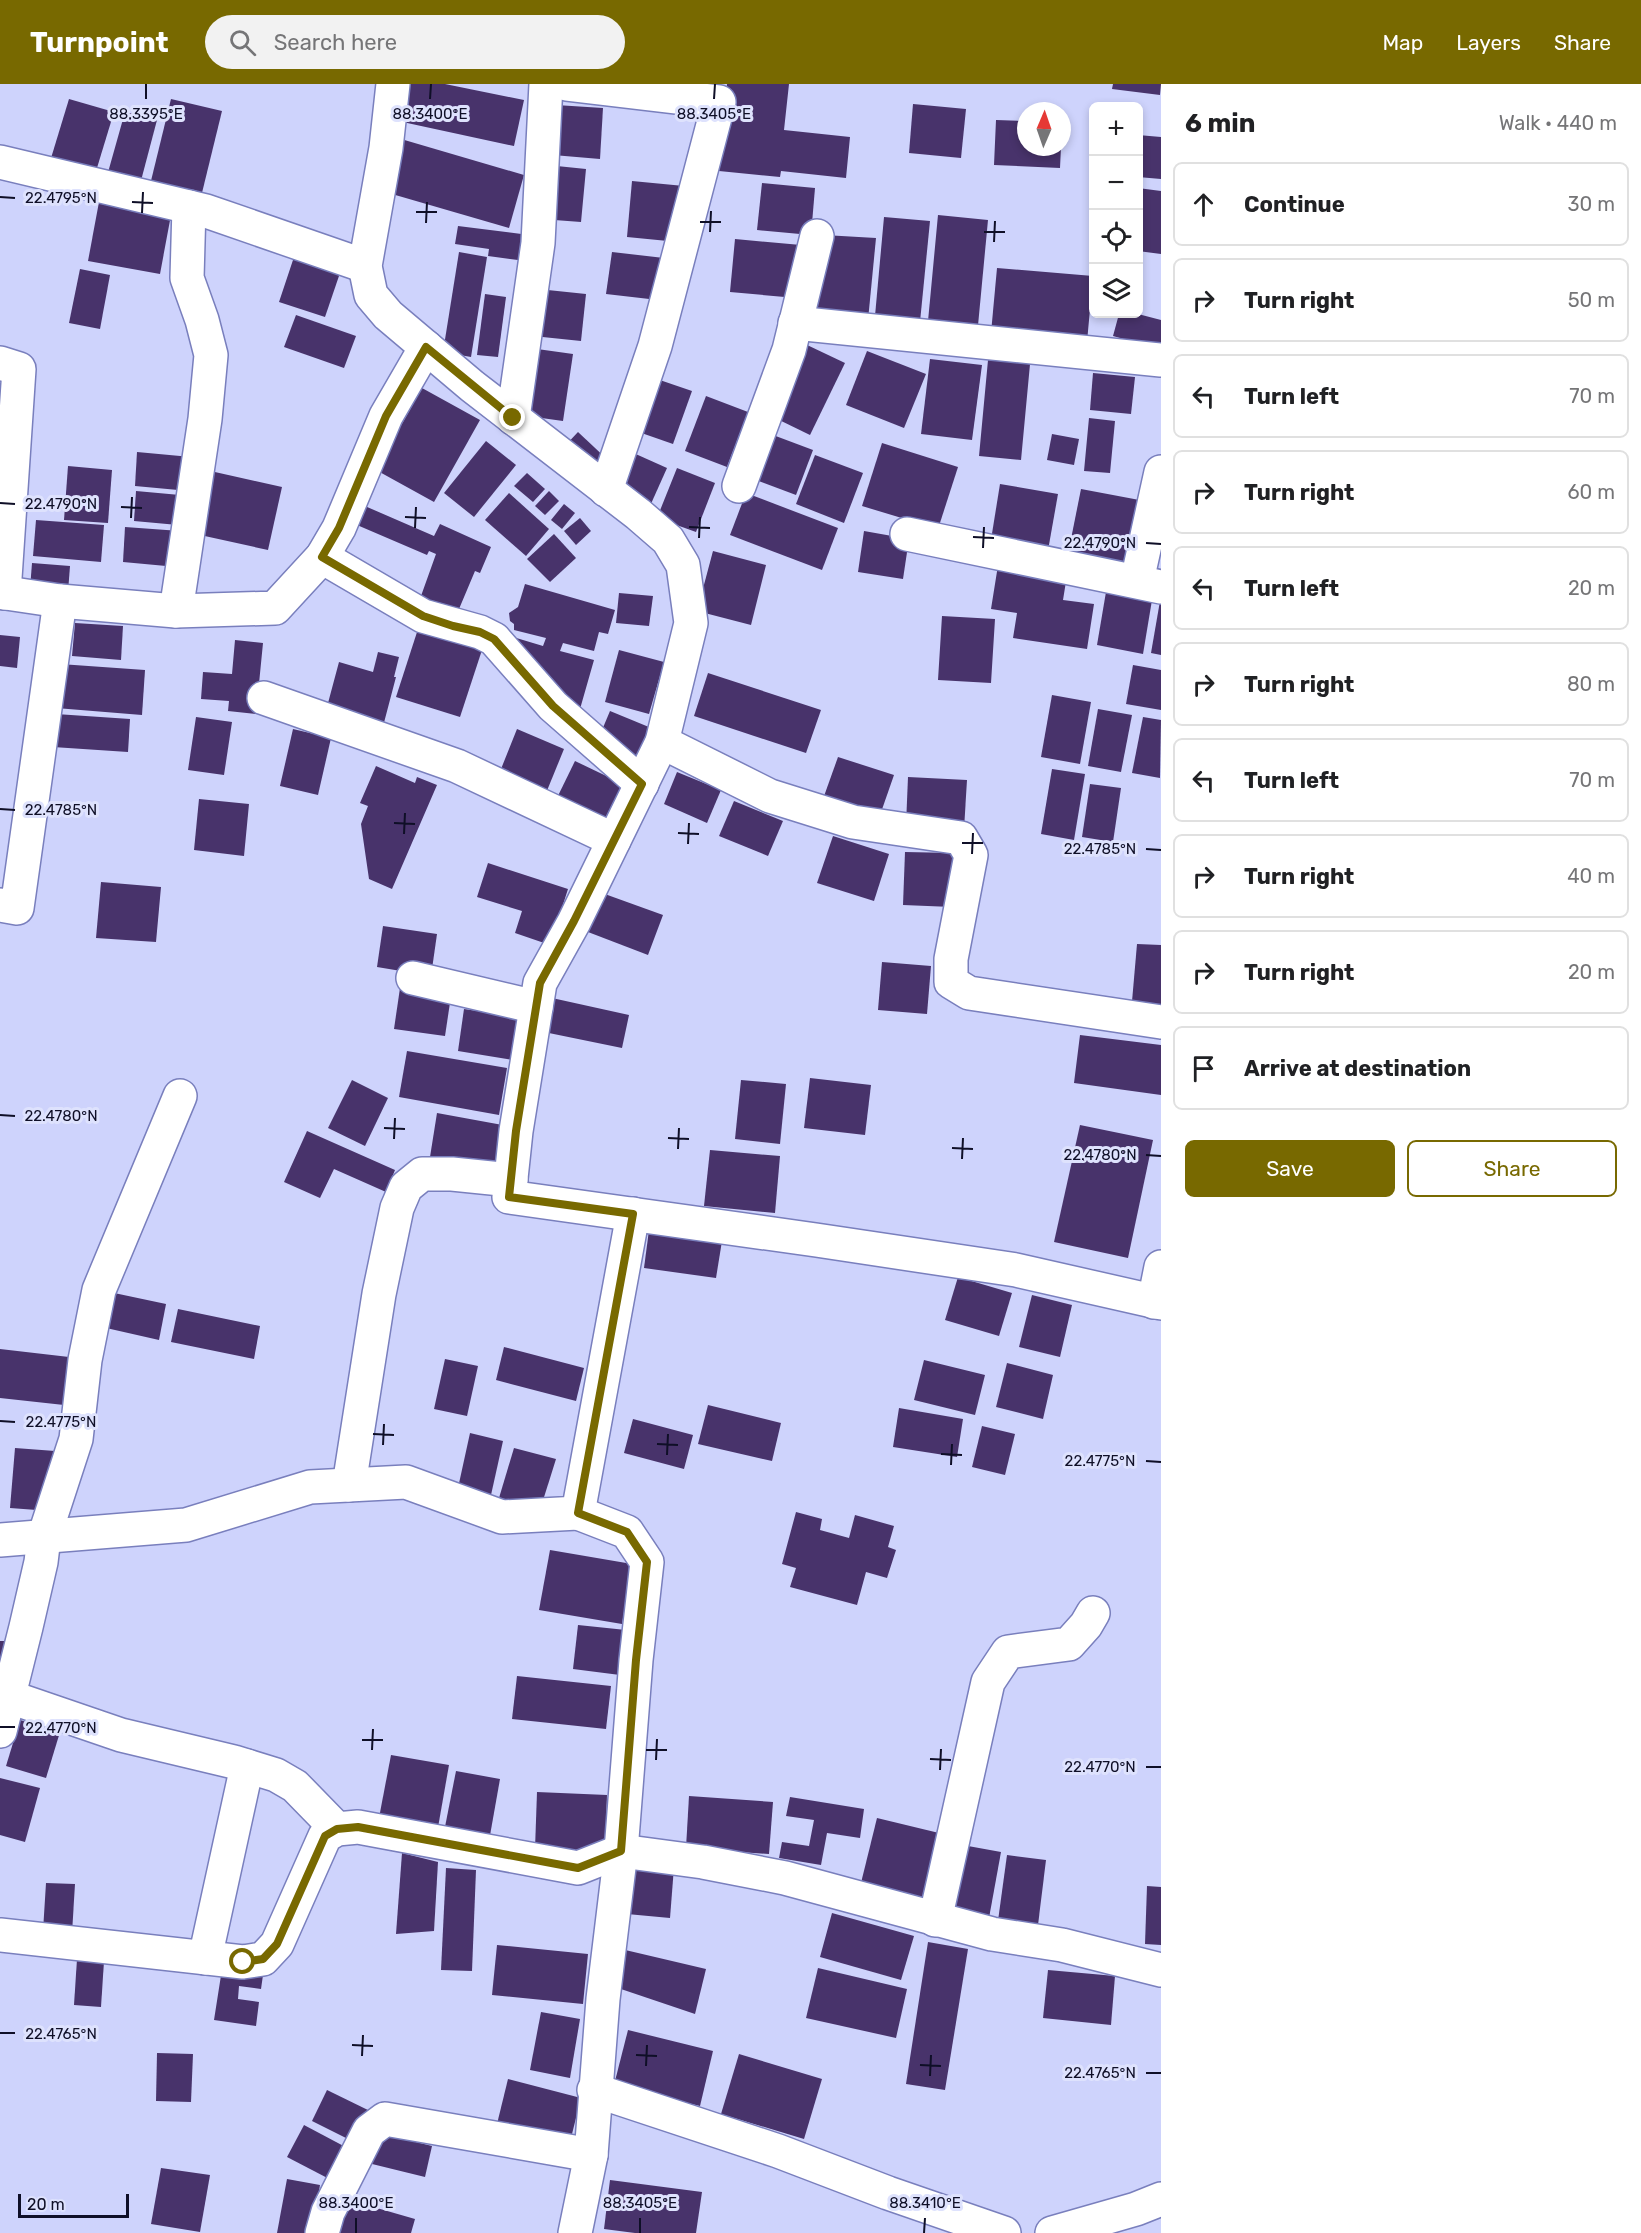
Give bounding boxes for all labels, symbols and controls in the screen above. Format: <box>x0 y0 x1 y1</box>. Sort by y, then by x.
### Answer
search box <box>205 15 625 69</box>
text: Turnpoint <box>30 26 169 59</box>
icon: search <box>226 26 259 59</box>
text: Search here <box>274 29 397 56</box>
text: Map <box>1382 30 1423 55</box>
text: Layers <box>1456 30 1521 55</box>
text: Share <box>1554 30 1611 55</box>
north arrow <box>1017 102 1071 156</box>
map controls <box>1089 102 1143 318</box>
button: + <box>1089 102 1143 156</box>
text: 88.3395°E <box>109 105 183 123</box>
text: 88.3400°E <box>392 105 468 123</box>
text: 88.3405°E <box>677 105 751 123</box>
text: 6 min <box>1185 108 1255 139</box>
text: Walk · 440 m <box>1499 111 1617 135</box>
button: − <box>1089 156 1143 210</box>
icon: ahead <box>1187 188 1220 221</box>
text: 22.4795°N <box>25 189 97 207</box>
text: Continue <box>1244 191 1345 218</box>
text: 30 m <box>1568 192 1615 216</box>
button: locate <box>1089 210 1143 264</box>
button: layers <box>1089 264 1143 318</box>
icon: right <box>1187 284 1220 317</box>
text: Turn right <box>1244 287 1354 314</box>
text: 50 m <box>1568 288 1615 312</box>
icon: left <box>1187 380 1220 413</box>
text: Turn left <box>1244 383 1339 410</box>
text: 70 m <box>1569 384 1615 408</box>
route end <box>499 404 525 430</box>
icon: right <box>1187 476 1220 509</box>
text: Turn right <box>1244 479 1354 506</box>
text: 60 m <box>1568 480 1615 504</box>
text: 22.4790°N <box>25 495 97 513</box>
text: 22.4790°N <box>1064 534 1136 552</box>
icon: left <box>1187 572 1220 605</box>
text: Turn left <box>1244 575 1339 602</box>
text: 20 m <box>1568 576 1615 600</box>
icon: right <box>1187 668 1220 701</box>
text: Turn right <box>1244 671 1354 698</box>
text: 80 m <box>1567 672 1615 696</box>
icon: left <box>1187 764 1220 797</box>
text: Turn left <box>1244 767 1339 794</box>
text: 70 m <box>1569 768 1615 792</box>
text: 22.4785°N <box>25 801 97 819</box>
text: 22.4785°N <box>1064 840 1136 858</box>
icon: right <box>1187 860 1220 893</box>
text: Turn right <box>1244 863 1354 890</box>
text: 40 m <box>1567 864 1615 888</box>
icon: right <box>1187 956 1220 989</box>
text: Turn right <box>1244 959 1354 986</box>
text: 20 m <box>1568 960 1615 984</box>
icon: arrive <box>1187 1052 1220 1085</box>
text: Arrive at destination <box>1244 1055 1471 1082</box>
text: 22.4780°N <box>24 1107 98 1125</box>
button: Save <box>1185 1140 1395 1197</box>
button: Share <box>1407 1140 1617 1197</box>
text: 22.4780°N <box>1063 1146 1137 1164</box>
text: 22.4775°N <box>26 1413 96 1431</box>
text: 22.4775°N <box>1065 1452 1135 1470</box>
text: 22.4770°N <box>25 1719 97 1737</box>
text: 22.4770°N <box>1064 1758 1136 1776</box>
route start <box>229 1948 255 1974</box>
text: 22.4765°N <box>25 2025 97 2043</box>
text: 22.4765°N <box>1064 2064 1136 2082</box>
scale bar <box>18 2191 129 2218</box>
text: 88.3400°E <box>318 2194 394 2212</box>
text: 88.3405°E <box>603 2194 677 2212</box>
text: 88.3410°E <box>889 2194 961 2212</box>
text: 20 m <box>27 2195 65 2214</box>

